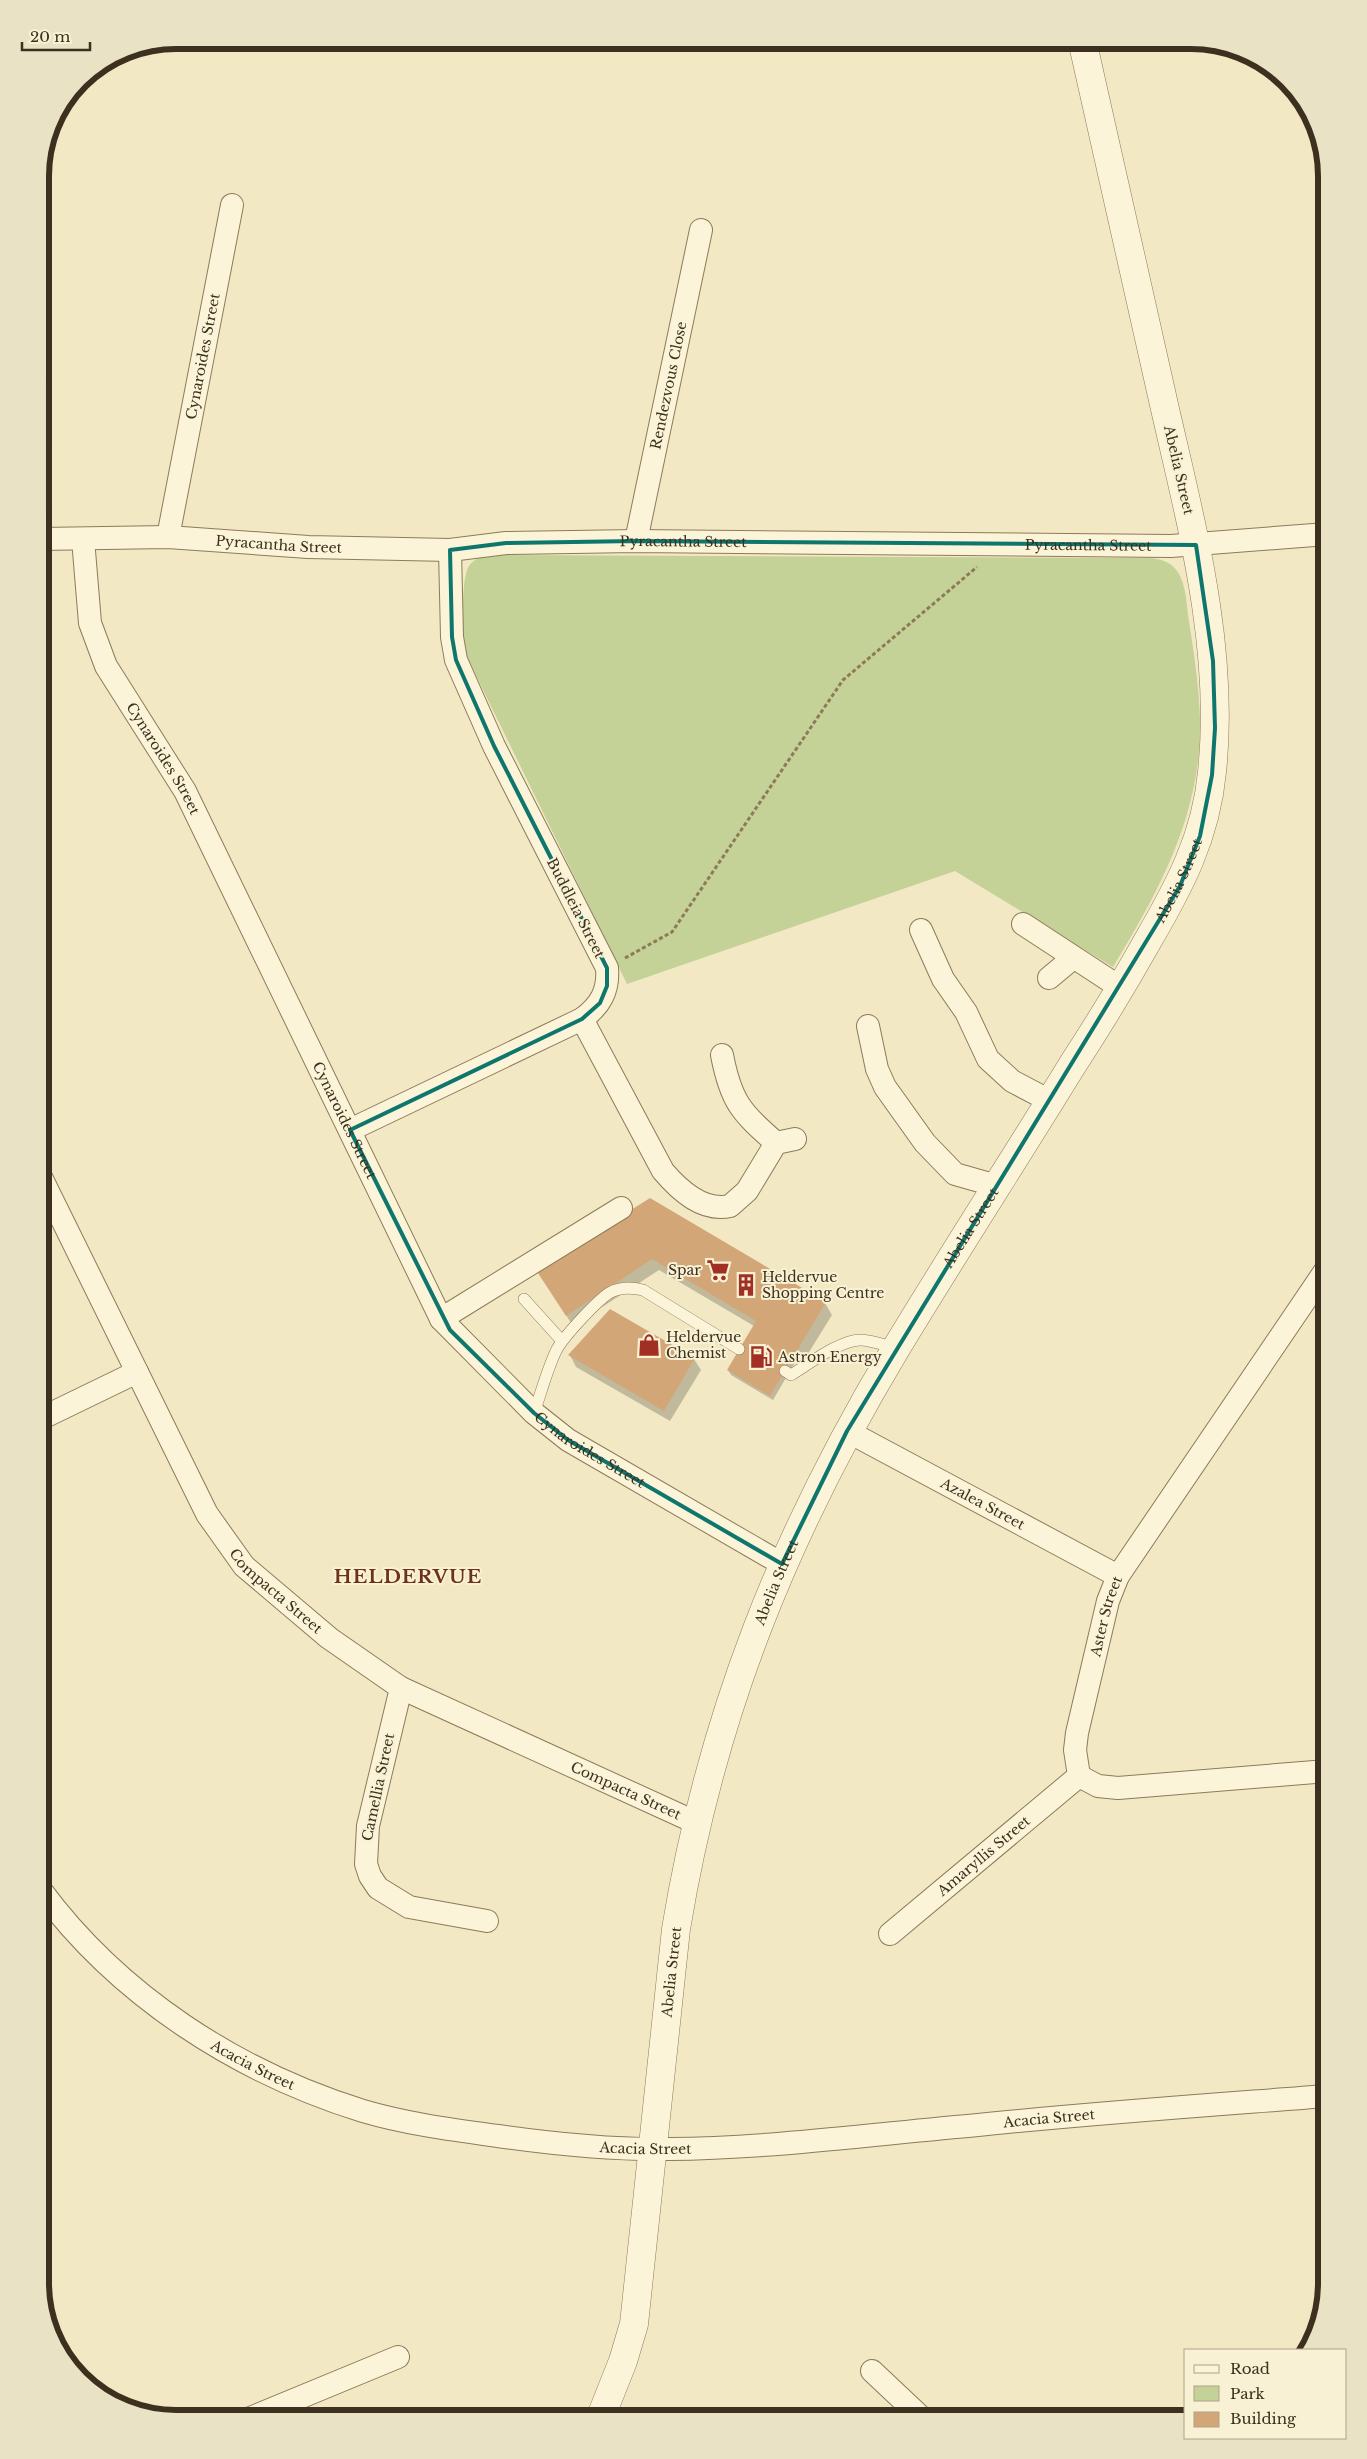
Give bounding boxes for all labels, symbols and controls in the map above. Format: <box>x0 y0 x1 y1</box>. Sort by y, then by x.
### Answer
scale bar <box>22 20 90 52</box>
text: 20 m <box>30 27 70 46</box>
street label: Cynaroides Street <box>182 291 224 421</box>
street label: Rendezvous Close <box>646 320 691 451</box>
street label: Abelia Street <box>1160 423 1198 517</box>
street label: Pyracantha Street <box>215 531 343 557</box>
street label: Pyracantha Street <box>620 532 747 551</box>
street label: Pyracantha Street <box>1025 536 1152 555</box>
street label: Cynaroides Street <box>122 699 204 818</box>
street label: Abelia Street <box>1151 835 1206 927</box>
street label: Buddleia Street <box>543 855 609 962</box>
street label: Cynaroides Street <box>309 1059 381 1182</box>
street label: Abelia Street <box>938 1184 1003 1272</box>
supermarket icon: Spar <box>705 1257 731 1283</box>
place label: Spar <box>668 1261 701 1279</box>
place label: Heldervue Shopping Centre <box>762 1268 884 1302</box>
building icon: Heldervue Shopping Centre <box>733 1272 759 1298</box>
place label: Heldervue Chemist <box>666 1328 741 1362</box>
shop icon: Heldervue Chemist <box>636 1332 662 1358</box>
fuel station icon: Astron Energy <box>748 1344 774 1370</box>
place label: Astron Energy <box>777 1348 882 1366</box>
street label: Cynaroides Street <box>531 1408 649 1492</box>
street label: Azalea Street <box>937 1473 1029 1534</box>
street label: Abelia Street <box>750 1536 803 1629</box>
street label: Compacta Street <box>225 1545 327 1638</box>
district label: HELDERVUE <box>334 1565 482 1588</box>
street label: Aster Street <box>1086 1573 1126 1659</box>
street label: Camellia Street <box>358 1731 398 1842</box>
street label: Compacta Street <box>568 1758 685 1824</box>
street label: Amaryllis Street <box>933 1811 1034 1900</box>
street label: Abelia Street <box>658 1925 685 2019</box>
street label: Acacia Street <box>207 2035 298 2094</box>
street label: Acacia Street <box>1001 2105 1096 2131</box>
street label: Acacia Street <box>598 2138 692 2158</box>
legend <box>1184 2349 1347 2439</box>
text: Road <box>1230 2359 1270 2378</box>
text: Park <box>1230 2384 1266 2403</box>
text: Building <box>1230 2409 1297 2428</box>

